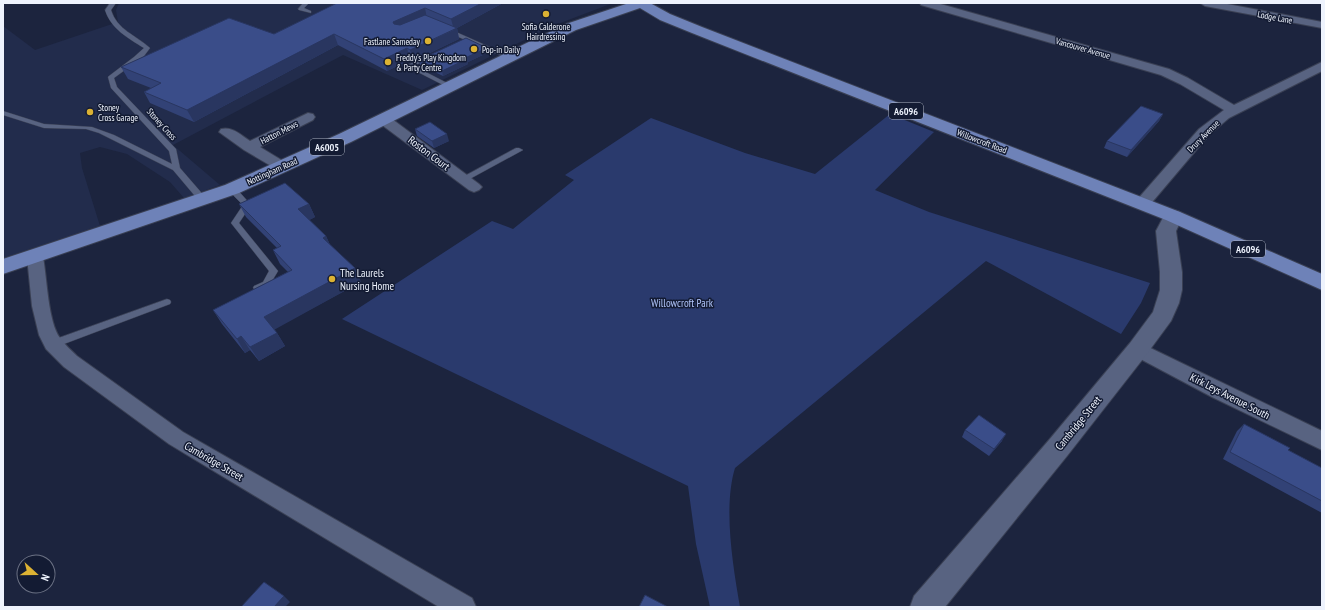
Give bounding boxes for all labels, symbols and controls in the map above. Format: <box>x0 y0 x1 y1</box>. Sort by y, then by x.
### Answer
street label: Lodge Lane <box>1257 8 1294 26</box>
marker: Sofia Calderone Hairdressing <box>541 9 551 19</box>
place label: Sofia Calderone Hairdressing <box>522 21 571 42</box>
street label: Vancouver Avenue <box>1053 35 1112 61</box>
place label: Fastlane Sameday <box>364 36 421 47</box>
marker: Fastlane Sameday <box>423 36 433 46</box>
marker: Pop-in Daily <box>469 44 479 54</box>
place label: Pop-in Daily <box>482 44 520 55</box>
place label: Freddy's Play Kingdom & Party Centre <box>396 52 466 73</box>
marker: Freddy's Play Kingdom & Party Centre <box>383 57 393 67</box>
place label: Stoney Cross Garage <box>98 102 138 123</box>
road number: A6096 <box>889 103 923 119</box>
street label: Stoney Cross <box>145 106 179 142</box>
marker: Stoney Cross Garage <box>85 107 95 117</box>
street label: Drury Avenue <box>1185 117 1222 154</box>
street label: Hatton Mews <box>258 118 300 146</box>
street label: Willowcroft Road <box>955 126 1009 156</box>
street label: Roston Court <box>405 133 453 173</box>
road number: A6005 <box>310 139 344 155</box>
street label: Nottingham Road <box>245 155 299 187</box>
road number: A6096 <box>1231 241 1265 257</box>
place label: The Laurels Nursing Home <box>340 266 395 293</box>
marker: The Laurels Nursing Home <box>327 274 337 284</box>
park label: Willowcroft Park <box>651 296 714 310</box>
street label: Kirk Leys Avenue South <box>1188 370 1272 422</box>
street label: Cambridge Street <box>1052 393 1104 453</box>
street label: Cambridge Street <box>182 438 246 484</box>
north arrow <box>16 554 56 594</box>
text: N <box>38 572 53 583</box>

